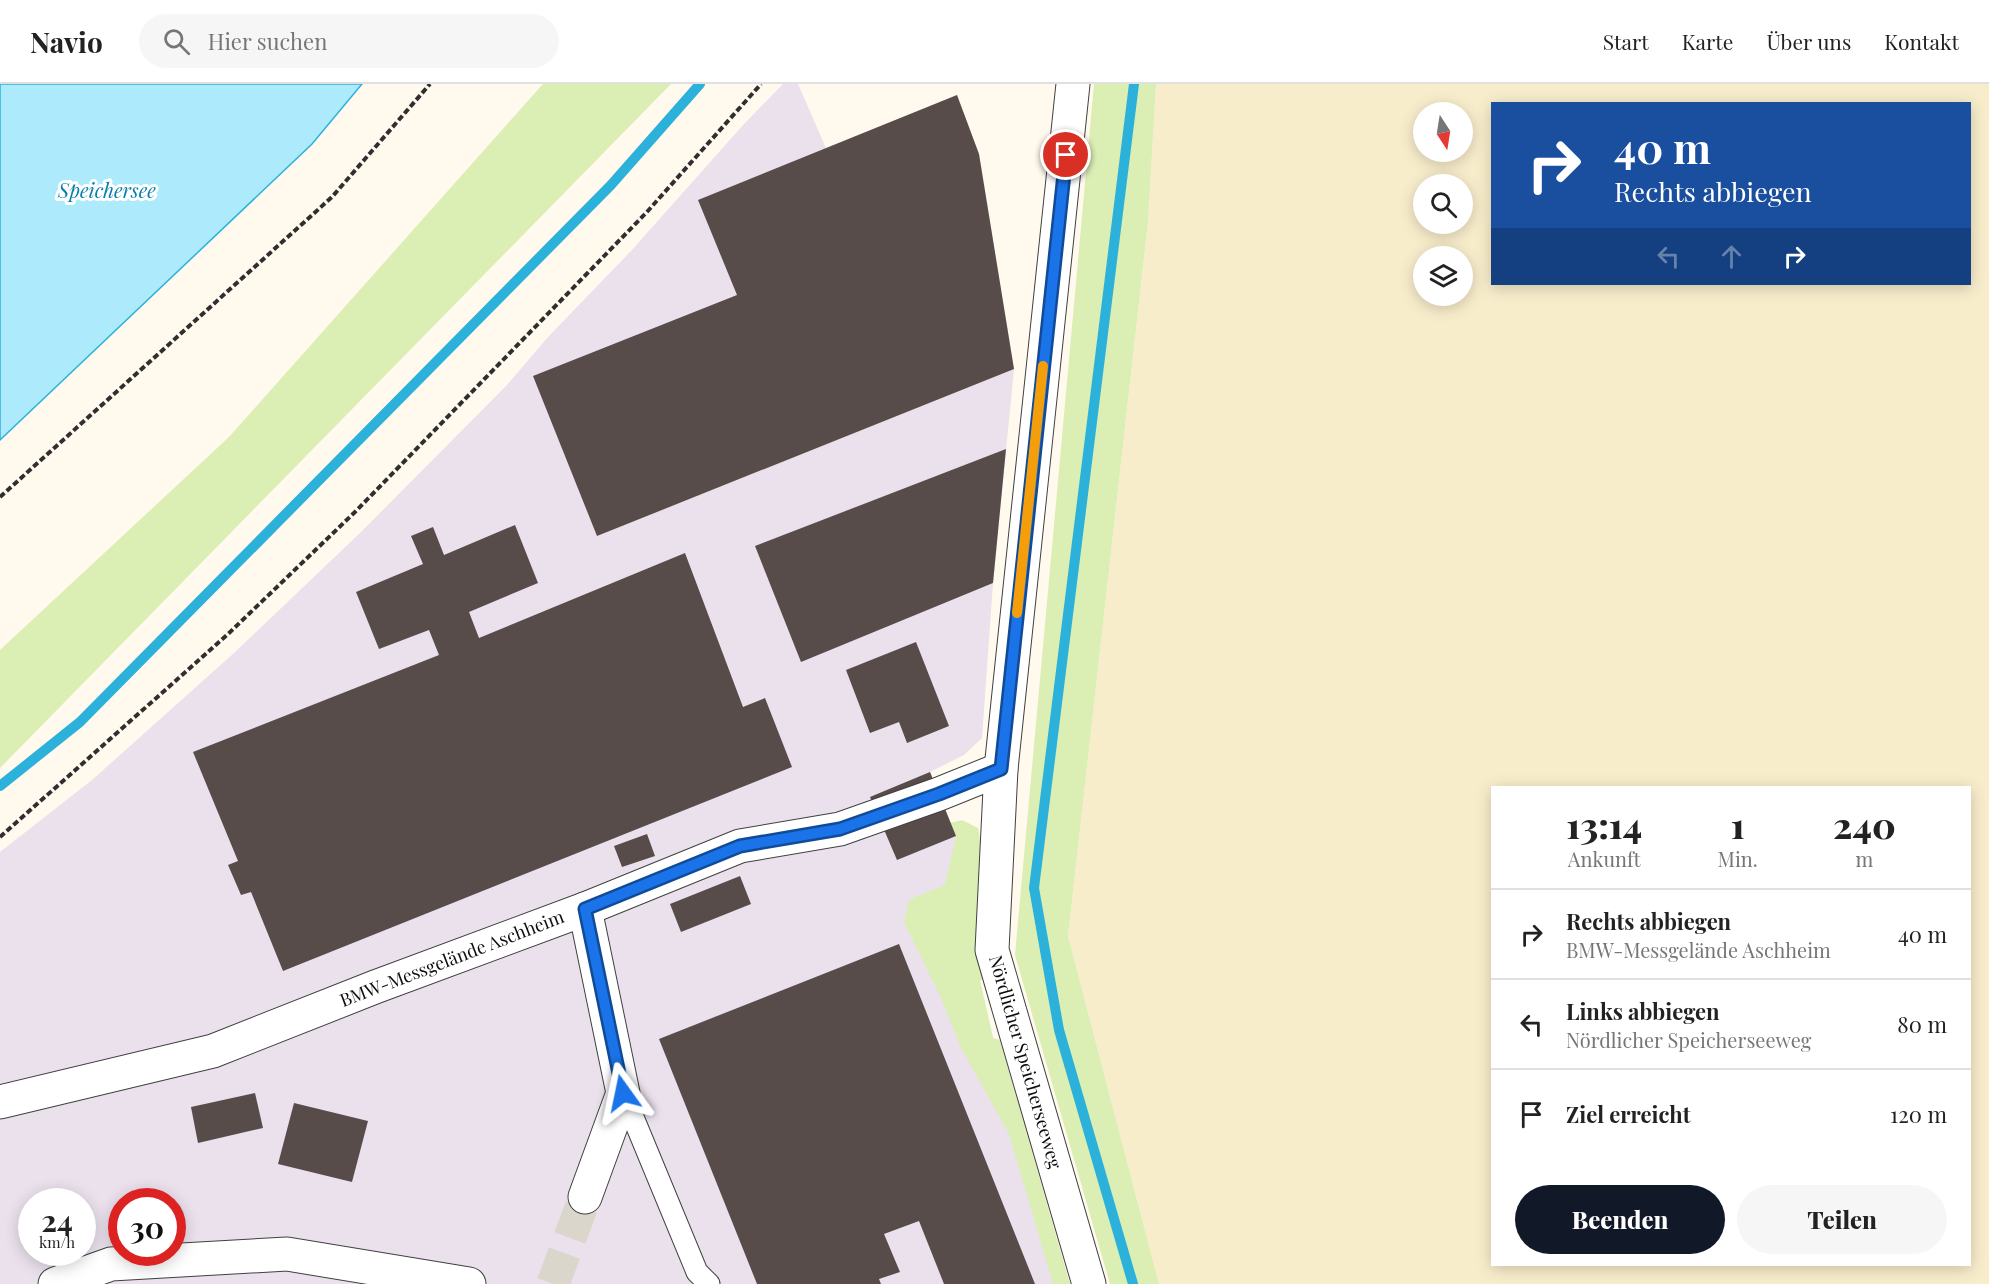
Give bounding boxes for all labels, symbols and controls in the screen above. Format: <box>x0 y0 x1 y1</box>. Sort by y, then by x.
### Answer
search box <box>139 14 559 68</box>
text: Navio <box>30 23 103 60</box>
icon: search <box>160 25 193 58</box>
text: Hier suchen <box>208 26 327 56</box>
text: Start <box>1603 27 1649 55</box>
text: Karte <box>1682 27 1733 55</box>
text: Über uns <box>1766 27 1851 55</box>
text: Kontakt <box>1884 27 1959 55</box>
north arrow <box>1413 102 1473 162</box>
map controls <box>1413 102 1473 306</box>
text: 40 m <box>1614 119 1711 175</box>
icon: right <box>1515 126 1593 204</box>
pin <box>1040 129 1091 180</box>
icon: arrive <box>1049 138 1082 171</box>
text: Rechts abbiegen <box>1614 173 1812 209</box>
button: search <box>1413 174 1473 234</box>
water label: Speichersee <box>57 176 156 203</box>
icon: left <box>1652 240 1685 273</box>
icon: ahead <box>1715 240 1748 273</box>
icon: right <box>1778 240 1811 273</box>
button: layers <box>1413 246 1473 306</box>
text: 13:14 <box>1566 800 1642 848</box>
text: 1 <box>1731 800 1745 848</box>
text: 240 <box>1833 800 1896 848</box>
text: Ankunft <box>1568 845 1641 872</box>
text: Min. <box>1718 845 1758 872</box>
text: m <box>1856 845 1873 872</box>
street label: BMW-Messgelände Aschheim <box>336 904 567 1012</box>
text: Rechts abbiegen <box>1566 906 1731 936</box>
icon: right <box>1515 918 1548 951</box>
text: 40 m <box>1898 919 1947 949</box>
text: BMW-Messgelände Aschheim <box>1566 936 1831 963</box>
street label: Nördlicher Speicherseeweg <box>984 952 1068 1172</box>
text: Links abbiegen <box>1566 996 1720 1026</box>
icon: left <box>1515 1008 1548 1041</box>
text: 80 m <box>1897 1009 1947 1039</box>
text: Nördlicher Speicherseeweg <box>1566 1026 1811 1053</box>
position arrow <box>591 1061 655 1125</box>
icon: arrive <box>1515 1098 1548 1131</box>
text: Ziel erreicht <box>1566 1099 1690 1129</box>
text: 120 m <box>1890 1099 1947 1129</box>
button: Beenden <box>1515 1185 1725 1254</box>
button: Teilen <box>1737 1185 1947 1254</box>
speed limit sign: 30 <box>108 1188 186 1266</box>
text: 24 <box>41 1200 73 1240</box>
text: km/h <box>39 1232 75 1252</box>

